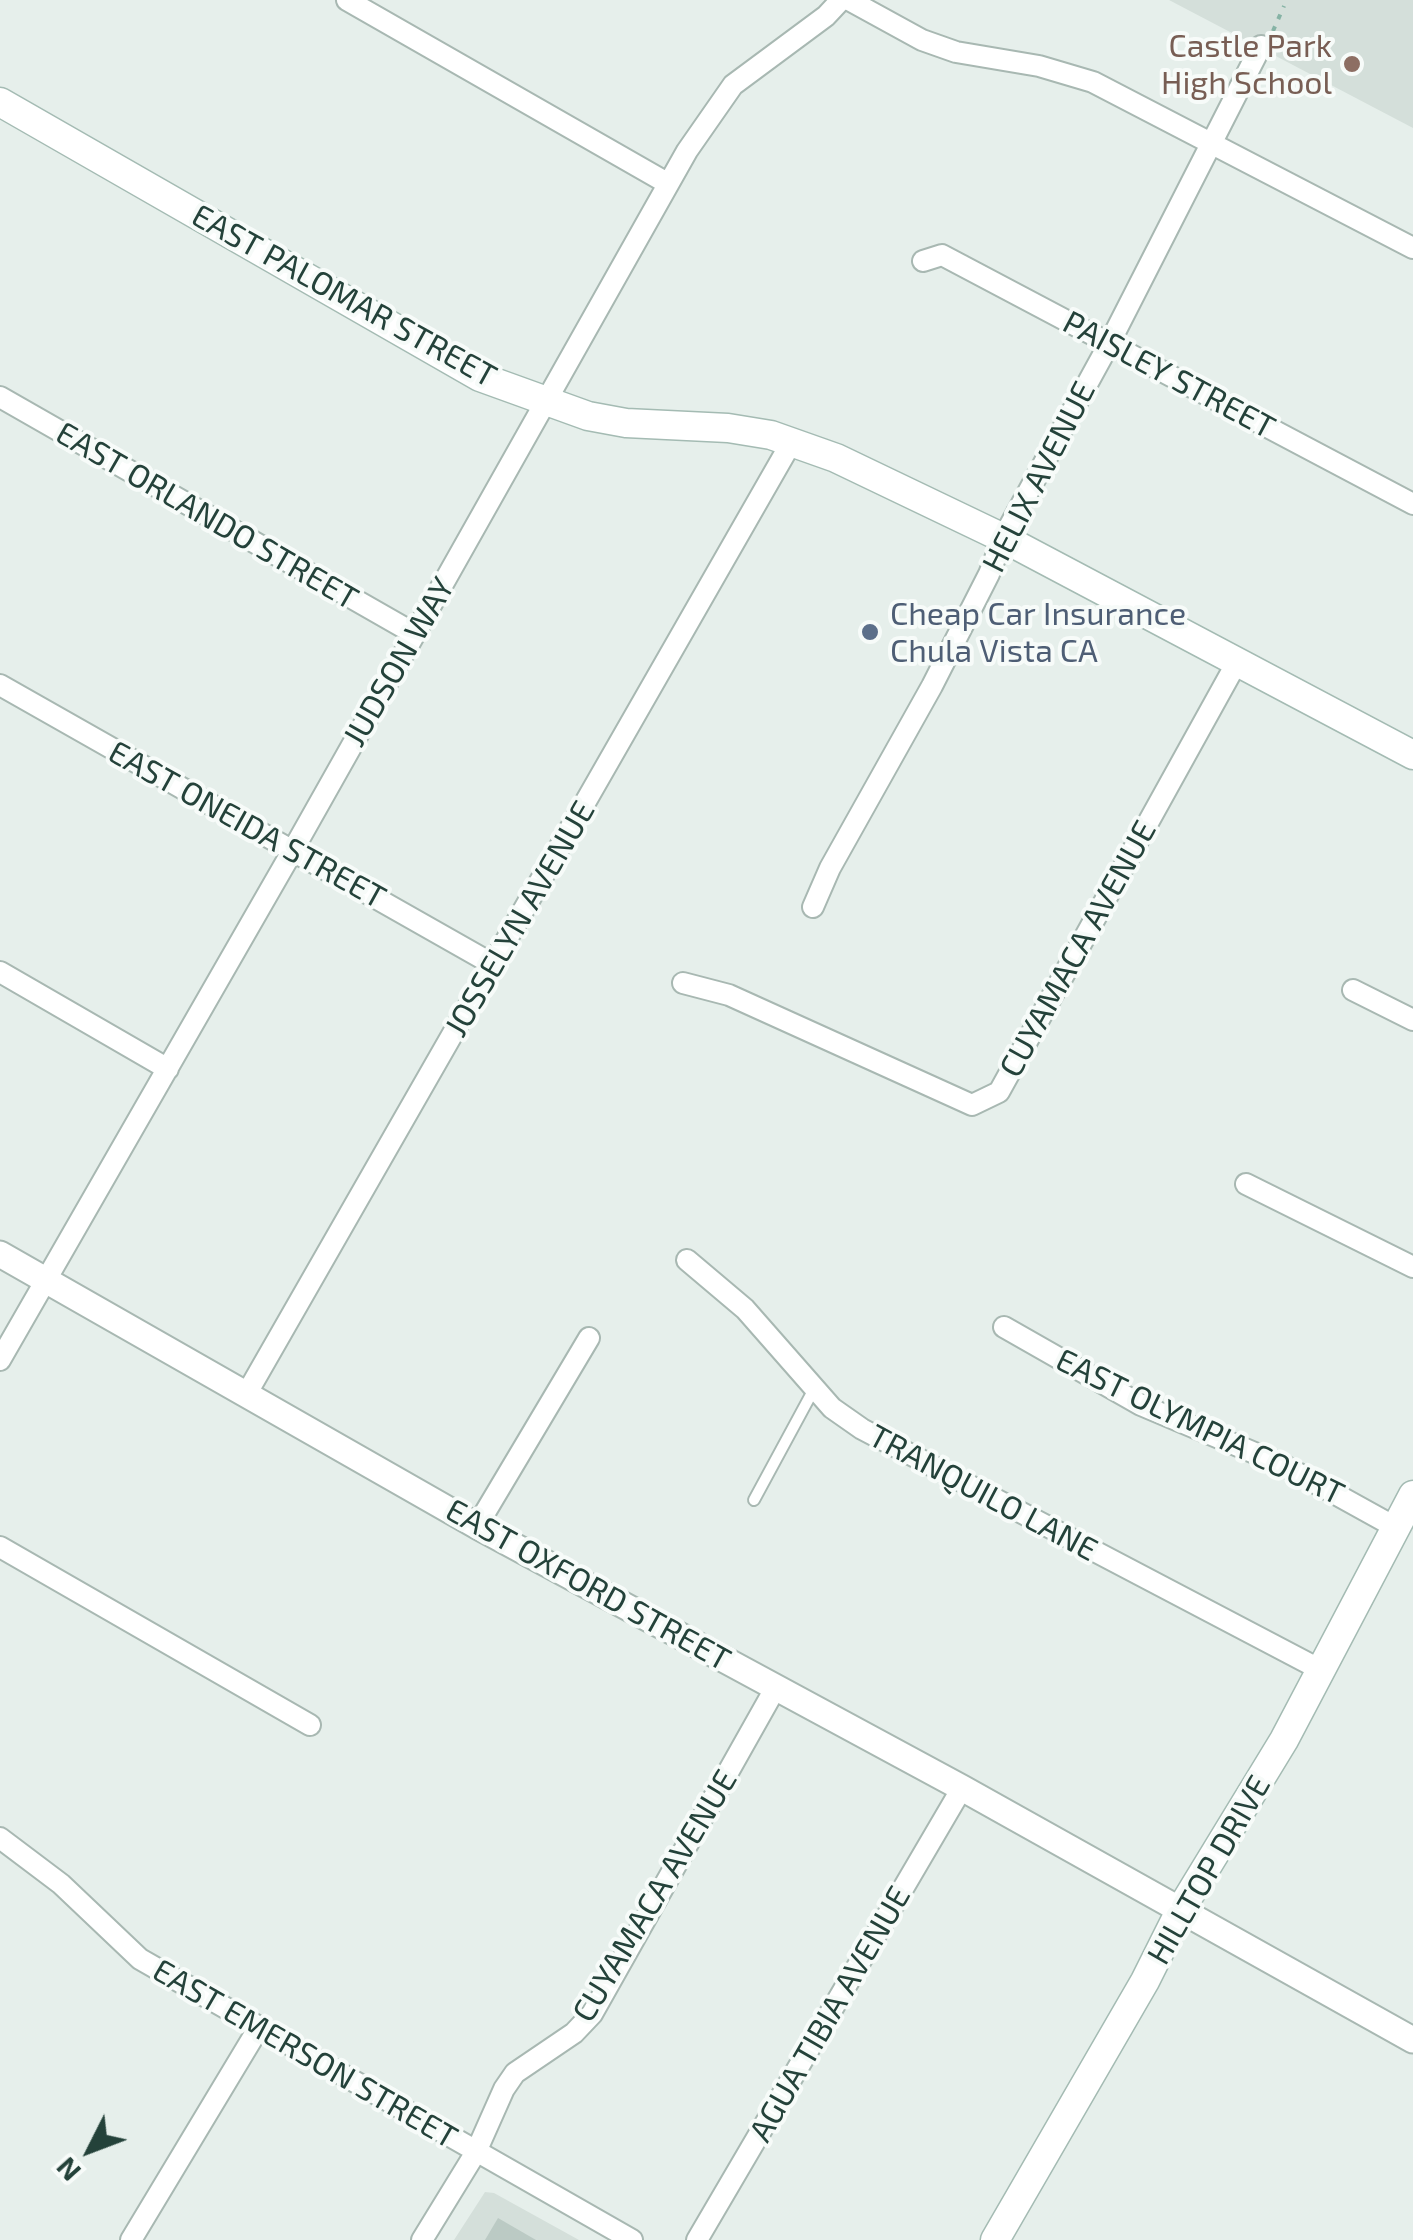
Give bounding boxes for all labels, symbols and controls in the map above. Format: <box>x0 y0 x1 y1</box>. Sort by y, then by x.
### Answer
place label: Castle Park High School <box>1161 27 1332 102</box>
marker: Castle Park High School <box>1341 53 1363 75</box>
street label: EAST PALOMAR STREET <box>185 196 503 396</box>
street label: PAISLEY STREET <box>1056 303 1282 447</box>
street label: HELIX AVENUE <box>974 375 1104 579</box>
street label: EAST ORLANDO STREET <box>49 414 365 618</box>
street label: JUDSON WAY <box>335 571 463 753</box>
place label: Cheap Car Insurance Chula Vista CA <box>890 595 1186 670</box>
marker: Cheap Car Insurance Chula Vista CA <box>859 621 881 643</box>
street label: EAST ONEIDA STREET <box>102 733 392 917</box>
street label: JOSSELYN AVENUE <box>437 794 603 1044</box>
street label: CUYAMACA AVENUE <box>992 814 1164 1084</box>
street label: EAST OLYMPIA COURT <box>1050 1341 1350 1513</box>
street label: TRANQUILO LANE <box>862 1417 1104 1569</box>
street label: EAST OXFORD STREET <box>439 1491 737 1679</box>
street label: CUYAMACA AVENUE <box>565 1763 745 2029</box>
street label: HILLTOP DRIVE <box>1139 1769 1279 1971</box>
street label: AGUA TIBIA AVENUE <box>741 1880 919 2148</box>
street label: EAST EMERSON STREET <box>146 1951 464 2157</box>
north arrow <box>40 2100 140 2200</box>
text: N <box>48 2151 87 2189</box>

